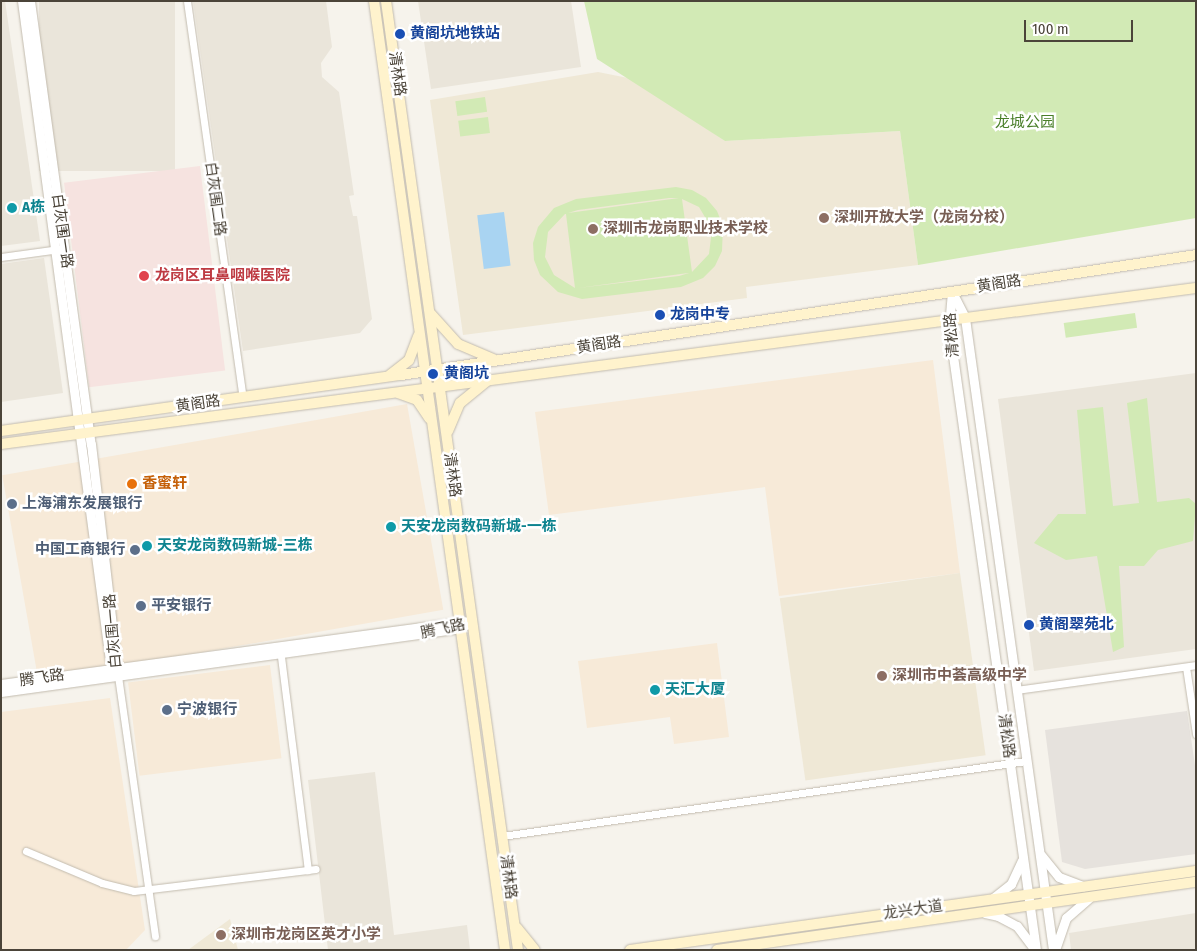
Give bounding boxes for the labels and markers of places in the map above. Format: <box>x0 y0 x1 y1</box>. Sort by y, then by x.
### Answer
place label: 黄阁坑地铁站 <box>410 25 500 43</box>
marker: 黄阁坑地铁站 <box>394 28 406 40</box>
place label: A栋 <box>22 199 45 217</box>
marker: A栋 <box>6 202 18 214</box>
place label: 深圳开放大学（龙岗分校） <box>834 209 1014 227</box>
marker: 深圳开放大学（龙岗分校） <box>818 212 830 224</box>
place label: 深圳市龙岗职业技术学校 <box>603 220 768 238</box>
marker: 深圳市龙岗职业技术学校 <box>587 223 599 235</box>
place label: 龙岗区耳鼻咽喉医院 <box>155 267 290 285</box>
marker: 龙岗区耳鼻咽喉医院 <box>137 269 151 283</box>
place label: 龙岗中专 <box>670 306 730 324</box>
marker: 龙岗中专 <box>654 309 666 321</box>
place label: 黄阁坑 <box>444 365 489 383</box>
marker: 黄阁坑 <box>426 367 440 381</box>
place label: 香蜜轩 <box>142 475 187 493</box>
marker: 香蜜轩 <box>126 478 138 490</box>
place label: 上海浦东发展银行 <box>22 495 142 513</box>
marker: 上海浦东发展银行 <box>6 498 18 510</box>
place label: 天安龙岗数码新城-一栋 <box>401 518 557 536</box>
marker: 天安龙岗数码新城-一栋 <box>385 521 397 533</box>
place label: 天安龙岗数码新城-三栋 <box>157 537 313 555</box>
marker: 天安龙岗数码新城-三栋 <box>141 540 153 552</box>
place label: 中国工商银行 <box>35 541 125 559</box>
marker: 中国工商银行 <box>129 544 141 556</box>
place label: 平安银行 <box>151 597 211 615</box>
marker: 平安银行 <box>135 600 147 612</box>
place label: 黄阁翠苑北 <box>1039 616 1114 634</box>
marker: 黄阁翠苑北 <box>1023 619 1035 631</box>
place label: 深圳市中荟高级中学 <box>892 667 1027 685</box>
marker: 深圳市中荟高级中学 <box>876 670 888 682</box>
place label: 天汇大厦 <box>665 681 725 699</box>
marker: 天汇大厦 <box>649 684 661 696</box>
place label: 宁波银行 <box>177 701 237 719</box>
marker: 宁波银行 <box>161 704 173 716</box>
place label: 深圳市龙岗区英才小学 <box>231 926 381 944</box>
marker: 深圳市龙岗区英才小学 <box>215 929 227 941</box>

